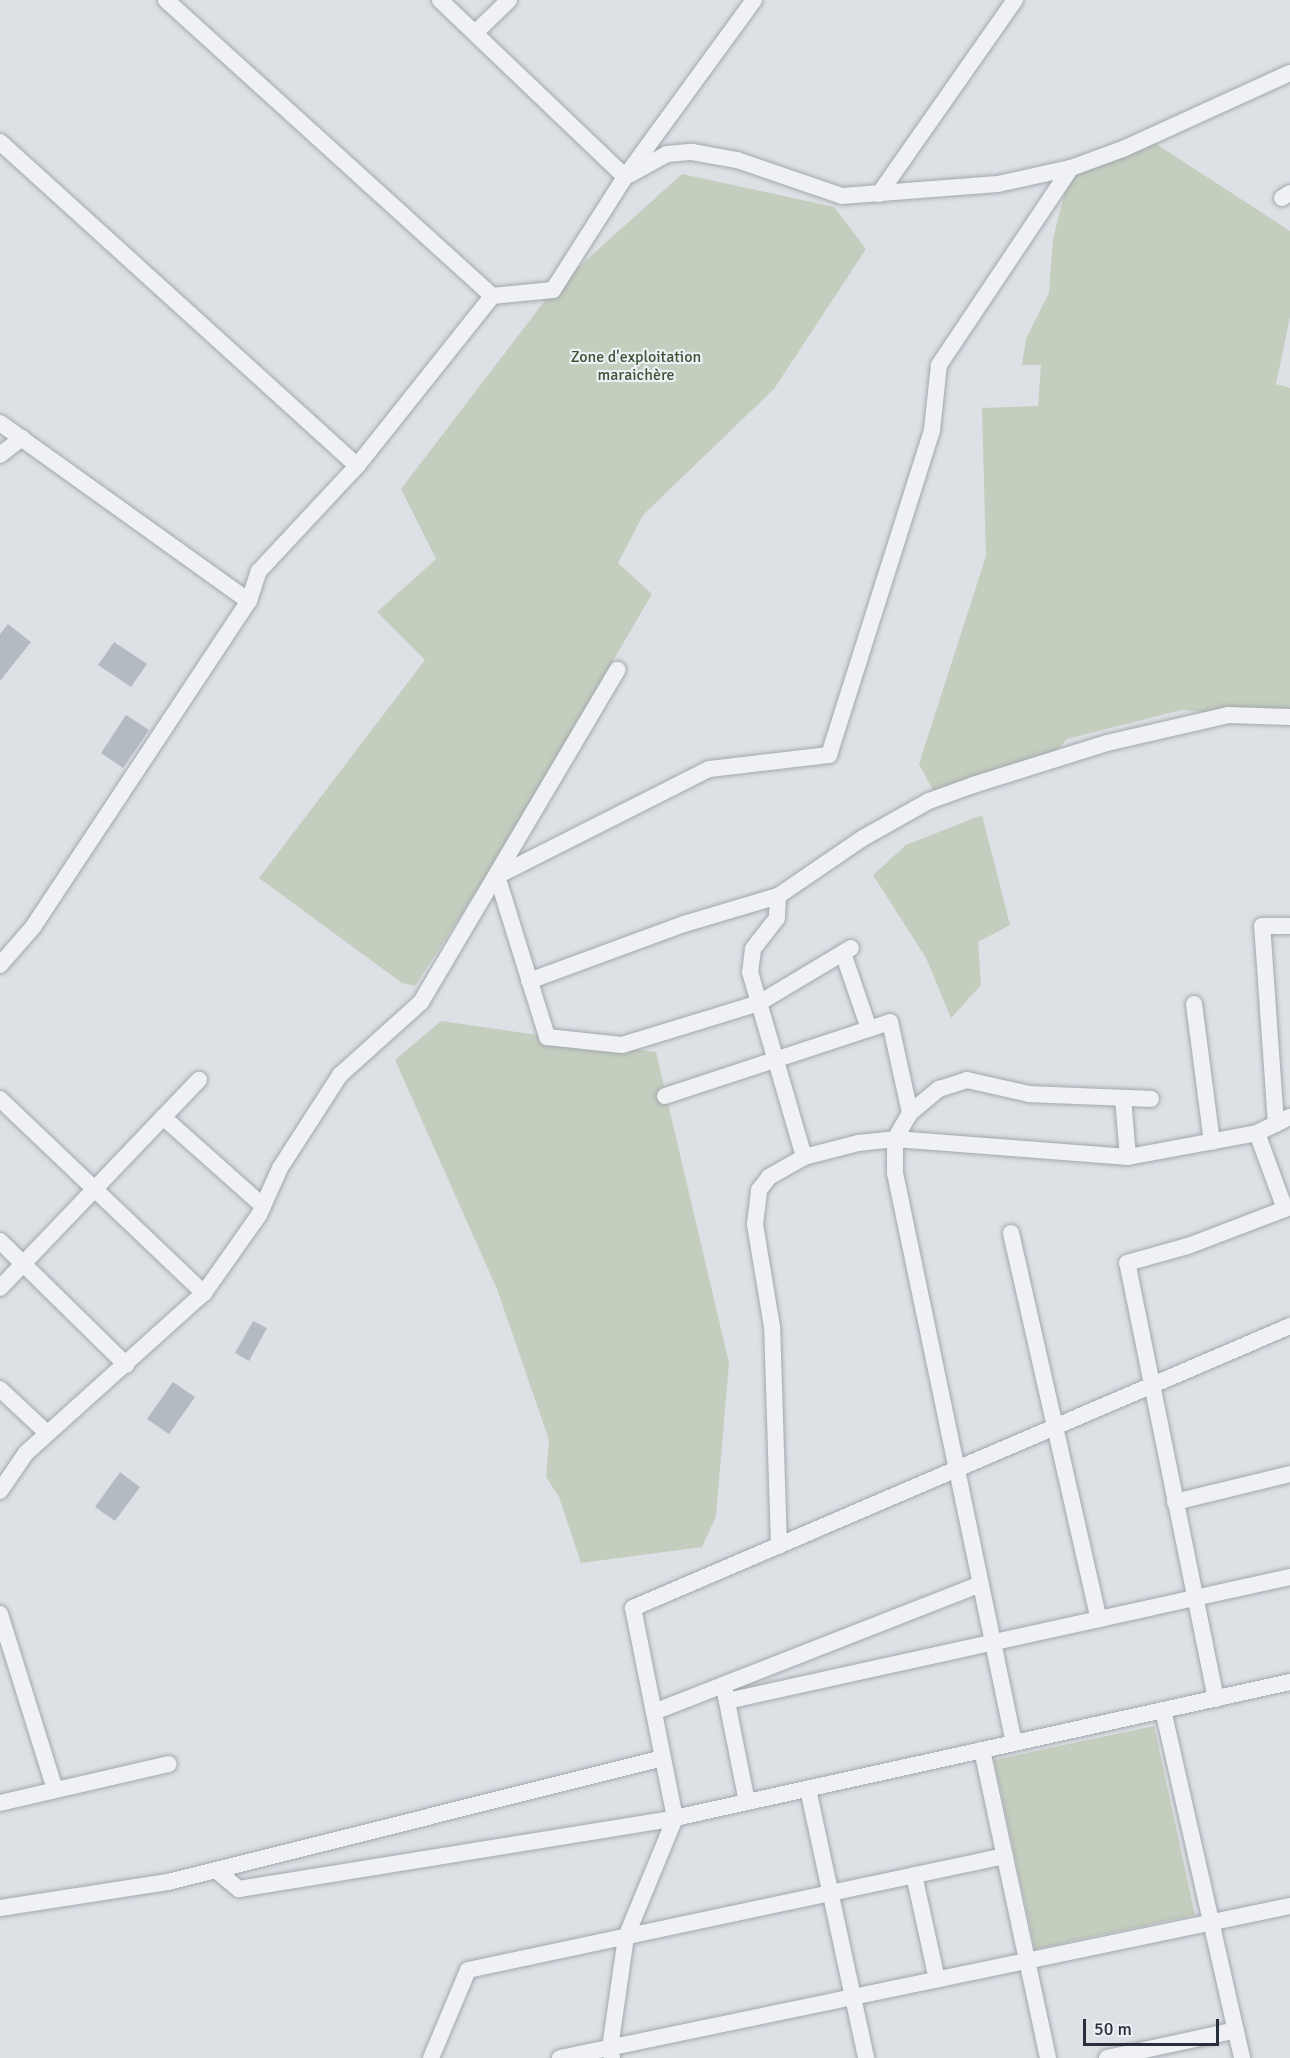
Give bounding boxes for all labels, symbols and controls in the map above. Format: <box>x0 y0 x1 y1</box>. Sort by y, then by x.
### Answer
park label: Zone d'exploitation maraichère <box>571 347 701 385</box>
scale bar <box>1086 2007 1222 2045</box>
text: 50 m <box>1094 2018 1132 2040</box>

